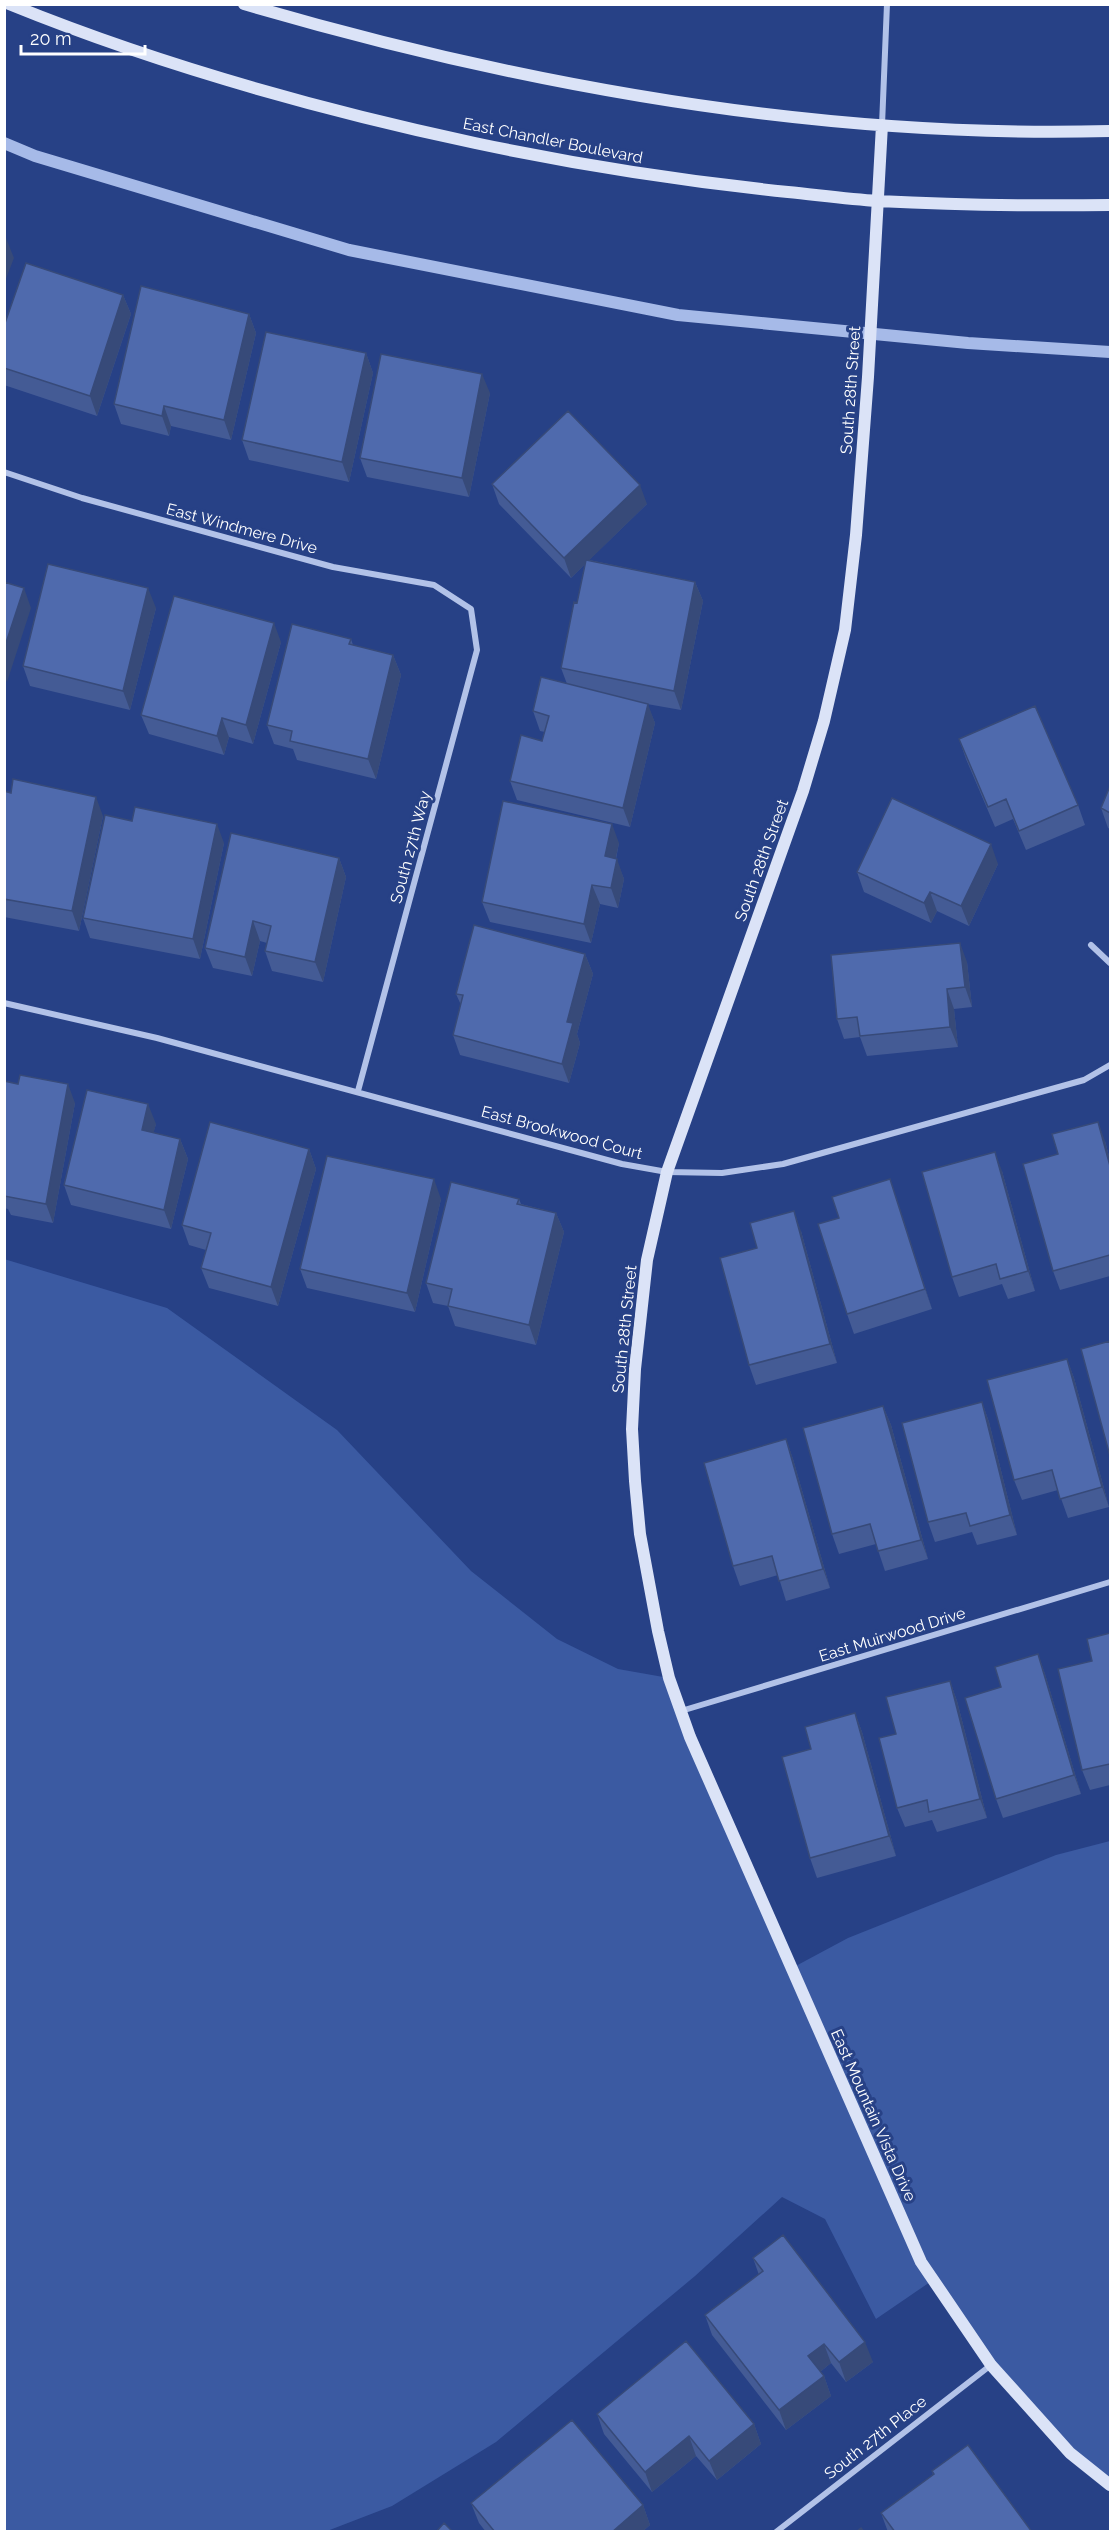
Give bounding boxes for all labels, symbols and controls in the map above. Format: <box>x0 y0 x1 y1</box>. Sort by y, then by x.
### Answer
scale bar <box>21 18 146 56</box>
text: 20 m <box>30 28 72 49</box>
street label: East Chandler Boulevard <box>461 114 644 167</box>
street label: South 28th Street <box>837 325 865 455</box>
street label: East Windmere Drive <box>164 499 319 558</box>
street label: South 27th Way <box>386 789 435 905</box>
street label: South 28th Street <box>731 796 793 924</box>
street label: East Brookwood Court <box>479 1102 645 1163</box>
street label: South 28th Street <box>608 1264 641 1394</box>
street label: East Muirwood Drive <box>817 1603 968 1666</box>
street label: East Mountain Vista Drive <box>827 2026 920 2204</box>
street label: South 27th Place <box>820 2392 930 2483</box>

